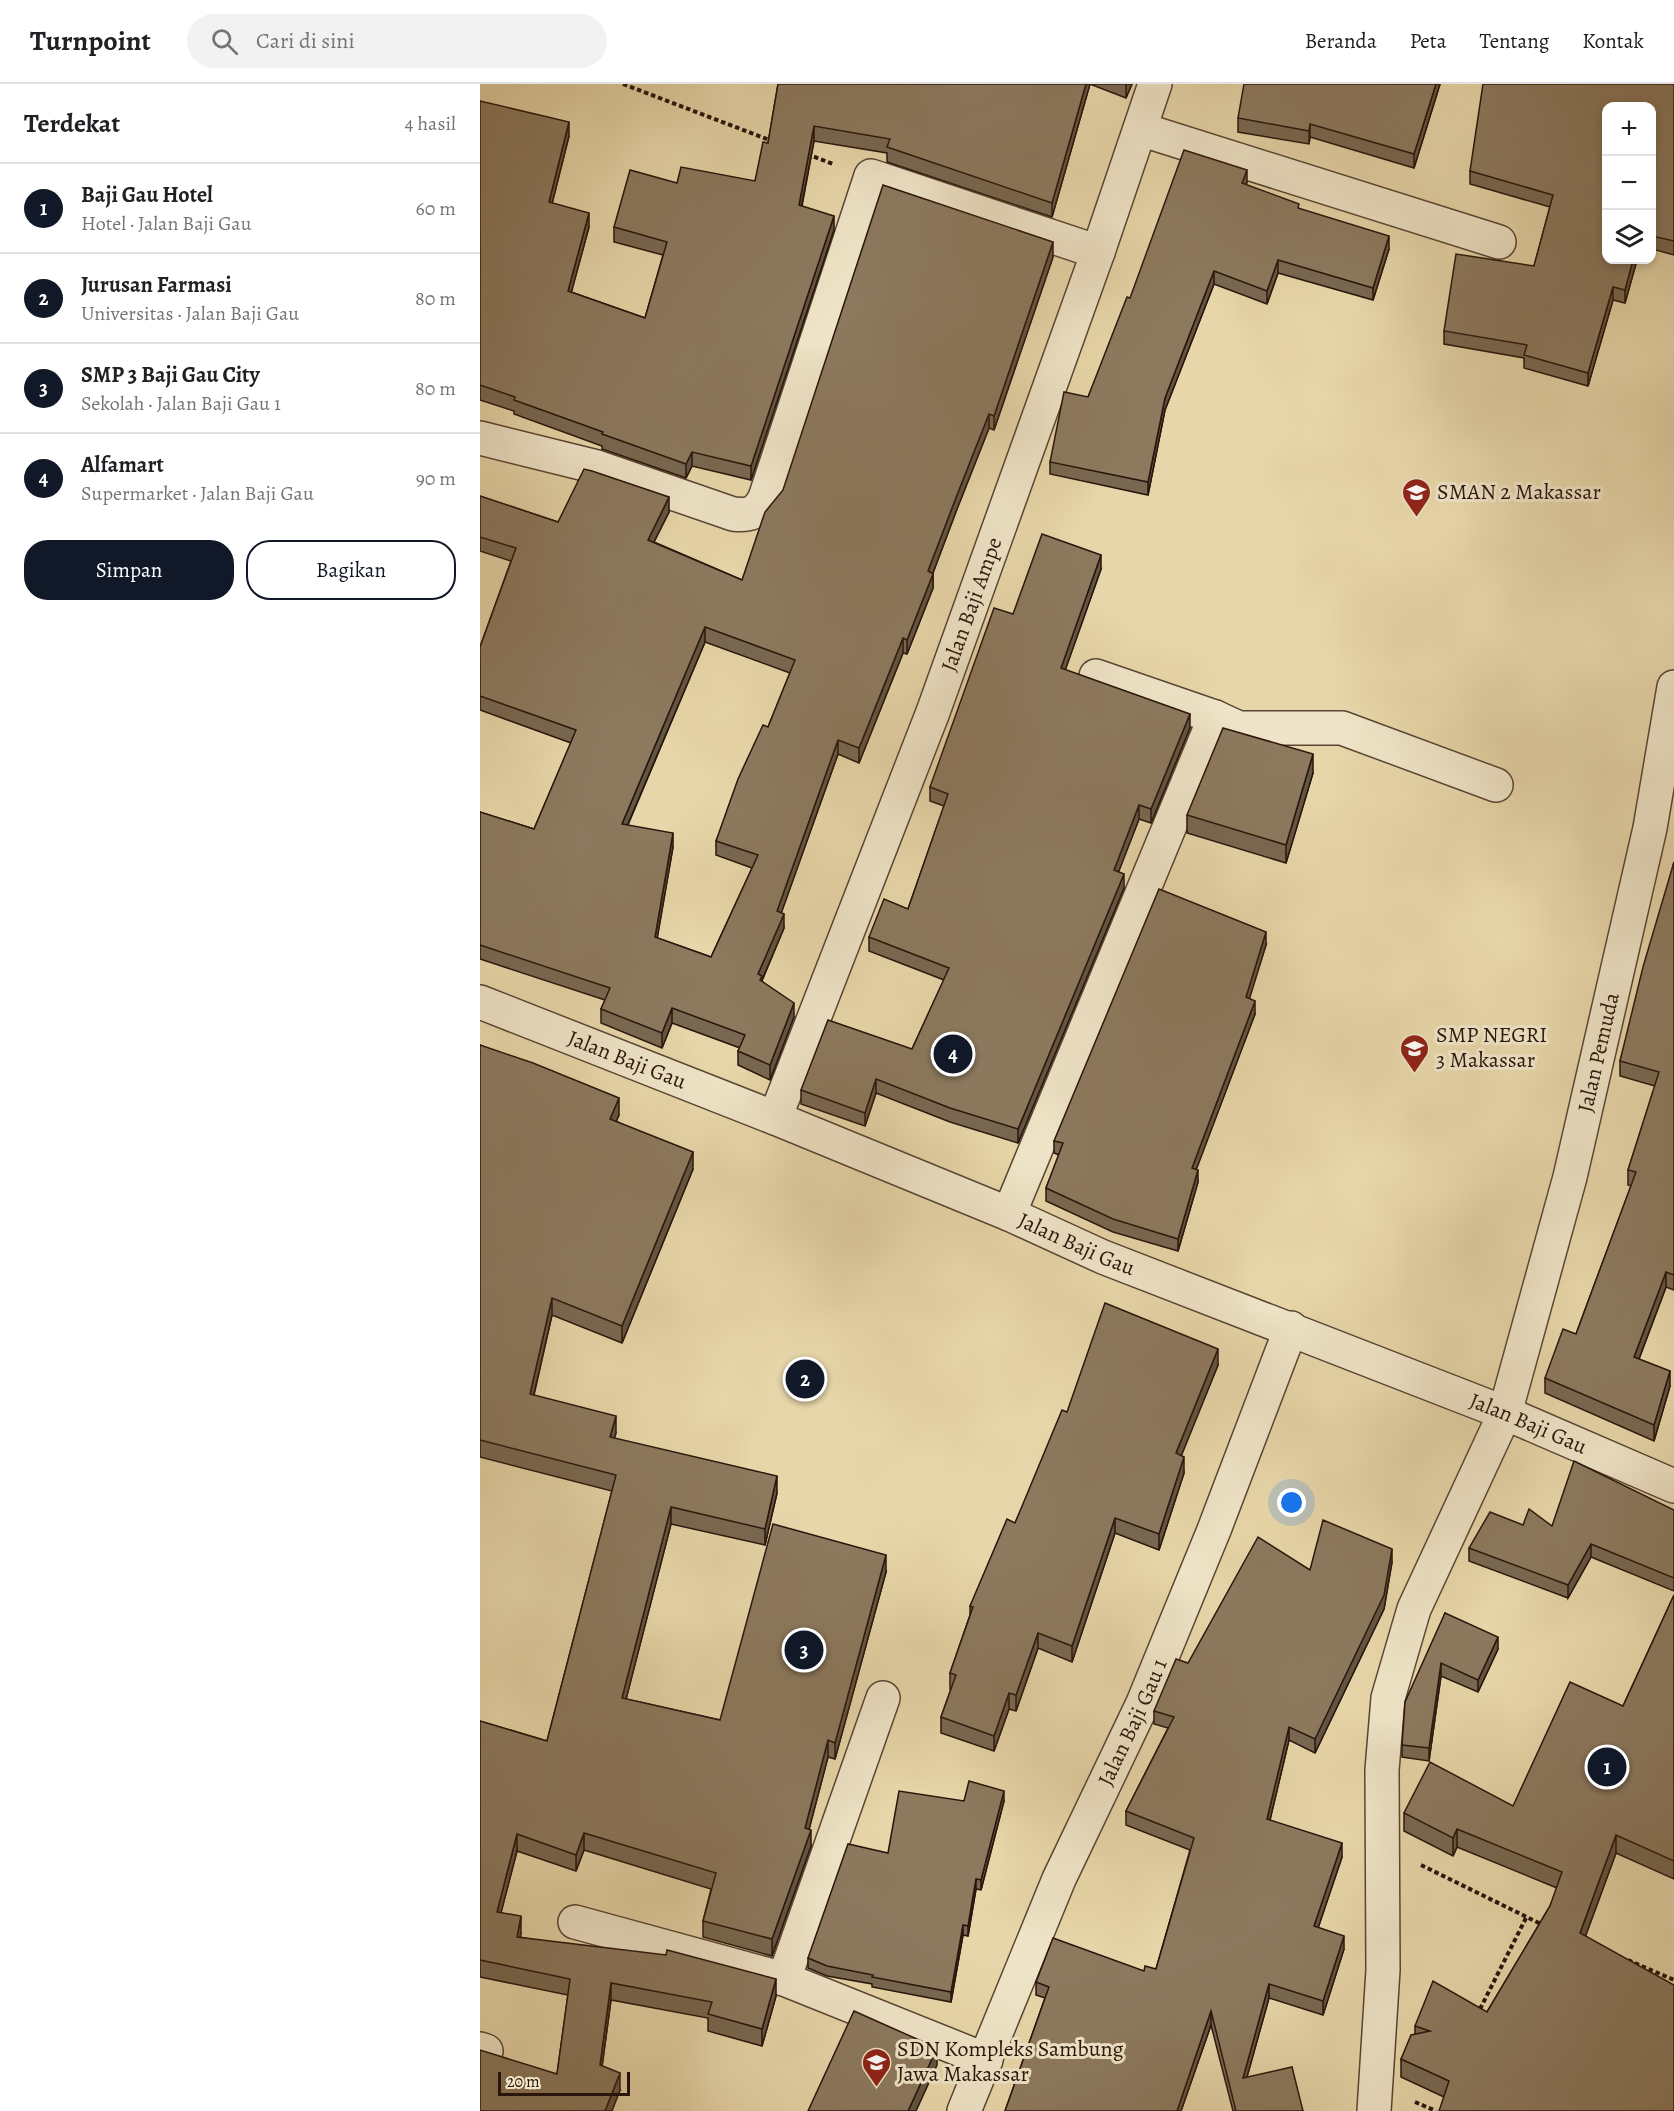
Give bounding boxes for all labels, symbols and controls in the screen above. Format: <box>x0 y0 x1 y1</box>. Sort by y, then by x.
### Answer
search box <box>187 14 607 68</box>
text: Turnpoint <box>30 22 151 60</box>
icon: search <box>208 25 241 58</box>
text: Cari di sini <box>256 26 355 56</box>
text: Beranda <box>1305 27 1377 55</box>
text: Peta <box>1410 27 1446 55</box>
text: Tentang <box>1479 27 1549 55</box>
text: Kontak <box>1582 27 1644 55</box>
map controls <box>1602 102 1656 264</box>
button: + <box>1602 102 1656 156</box>
text: Terdekat <box>24 106 120 141</box>
text: 4 hasil <box>404 110 456 137</box>
button: − <box>1602 156 1656 210</box>
text: Baji Gau Hotel <box>81 180 213 210</box>
text: 1 <box>40 195 47 222</box>
text: 60 m <box>416 195 456 222</box>
text: Hotel · Jalan Baji Gau <box>81 210 251 237</box>
button: layers <box>1602 210 1656 264</box>
text: Jurusan Farmasi <box>81 270 232 300</box>
text: 2 <box>39 285 48 312</box>
text: 80 m <box>415 285 456 312</box>
text: Universitas · Jalan Baji Gau <box>81 300 299 327</box>
text: SMP 3 Baji Gau City <box>81 360 260 390</box>
text: 3 <box>39 375 48 402</box>
text: 80 m <box>415 375 456 402</box>
text: Sekolah · Jalan Baji Gau 1 <box>81 390 281 417</box>
text: Alfamart <box>81 450 164 480</box>
text: 4 <box>39 465 48 492</box>
text: 90 m <box>416 465 456 492</box>
school or university icon: SMAN 2 Makassar <box>1400 476 1432 518</box>
place label: SMAN 2 Makassar <box>1437 477 1601 507</box>
text: Supermarket · Jalan Baji Gau <box>81 480 314 507</box>
street label: Jalan Baji Ampe <box>934 533 1009 676</box>
button: Simpan <box>24 540 234 600</box>
button: Bagikan <box>246 540 456 600</box>
street label: Jalan Pemuda <box>1570 989 1627 1115</box>
place label: SMP NEGRI 3 Makassar <box>1436 1020 1547 1075</box>
street label: Jalan Baji Gau <box>563 1023 691 1097</box>
pin: 4 <box>934 1032 972 1076</box>
school or university icon: SMP NEGRI 3 Makassar <box>1399 1032 1431 1074</box>
street label: Jalan Baji Gau <box>1013 1205 1139 1283</box>
pin: 2 <box>786 1356 824 1402</box>
street label: Jalan Baji Gau <box>1465 1386 1592 1462</box>
your location <box>1277 1488 1306 1517</box>
pin: 3 <box>784 1628 824 1672</box>
street label: Jalan Baji Gau 1 <box>1091 1654 1175 1791</box>
pin: 1 <box>1588 1744 1626 1790</box>
place label: SDN Kompleks Sambung Jawa Makassar <box>897 2034 1124 2089</box>
school or university icon: SDN Kompleks Sambung Jawa Makassar <box>860 2046 892 2088</box>
scale bar <box>498 2069 630 2096</box>
text: 20 m <box>507 2071 540 2093</box>

